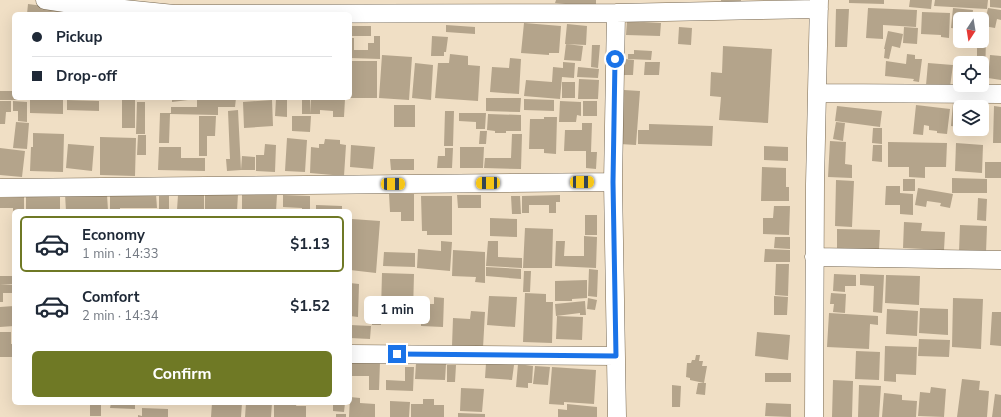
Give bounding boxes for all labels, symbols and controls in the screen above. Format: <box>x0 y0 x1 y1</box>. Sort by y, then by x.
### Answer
north arrow <box>953 12 989 48</box>
map controls <box>953 12 989 136</box>
text: Pickup <box>56 27 102 47</box>
route start <box>606 50 624 68</box>
button: locate <box>953 56 989 92</box>
text: Drop-off <box>56 66 117 86</box>
button: layers <box>953 100 989 136</box>
car <box>570 176 594 188</box>
car <box>476 177 500 189</box>
car <box>381 178 405 190</box>
text: Economy <box>82 225 145 245</box>
icon: car <box>34 226 70 262</box>
text: $1.13 <box>290 234 330 254</box>
text: 1 min · 14:33 <box>82 245 158 263</box>
text: Comfort <box>82 287 139 307</box>
icon: car <box>34 288 70 324</box>
text: $1.52 <box>290 296 330 316</box>
callout: 1 min <box>364 296 430 324</box>
text: 1 min <box>380 301 414 319</box>
text: 2 min · 14:34 <box>82 307 158 325</box>
route end <box>388 345 406 363</box>
button: Confirm <box>32 351 332 397</box>

